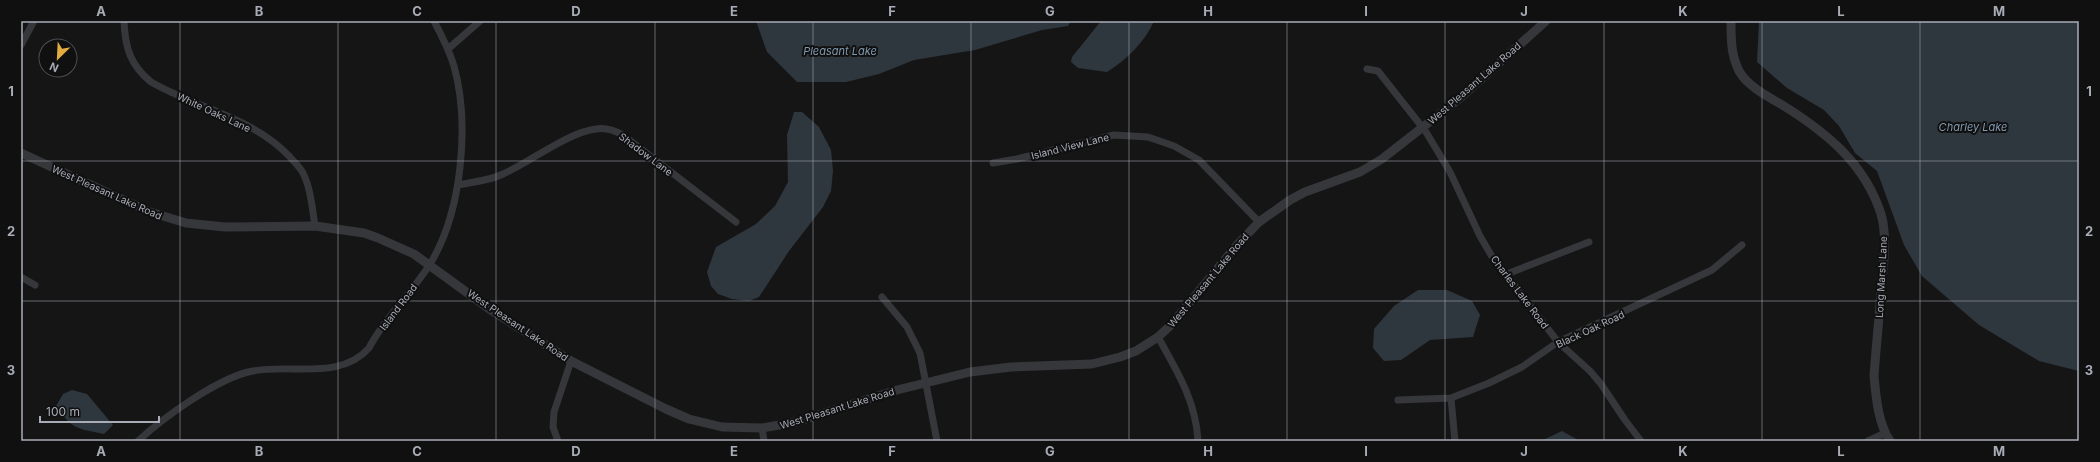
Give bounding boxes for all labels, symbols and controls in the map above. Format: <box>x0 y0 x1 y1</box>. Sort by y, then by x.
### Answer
text: A <box>96 3 106 19</box>
text: B <box>255 3 264 19</box>
text: C <box>412 3 422 19</box>
text: D <box>571 3 581 19</box>
text: E <box>730 3 738 19</box>
text: F <box>888 3 896 19</box>
text: G <box>1045 3 1055 19</box>
text: H <box>1203 3 1213 19</box>
text: I <box>1364 3 1368 19</box>
text: J <box>1520 3 1528 19</box>
text: K <box>1678 3 1688 19</box>
text: L <box>1837 3 1845 19</box>
text: M <box>1993 3 2005 19</box>
north arrow <box>38 38 78 78</box>
street label: West Pleasant Lake Road <box>1425 39 1523 127</box>
water label: Pleasant Lake <box>803 44 877 58</box>
text: N <box>47 59 61 75</box>
text: 1 <box>8 83 14 99</box>
text: 1 <box>2086 83 2092 99</box>
street label: White Oaks Lane <box>175 90 253 134</box>
water label: Charley Lake <box>1939 120 2007 134</box>
street label: Shadow Lane <box>617 130 675 178</box>
street label: Island View Lane <box>1030 130 1110 161</box>
street label: West Pleasant Lake Road <box>50 162 164 222</box>
text: 2 <box>7 223 15 239</box>
text: 2 <box>2085 223 2093 239</box>
street label: West Pleasant Lake Road <box>1165 231 1251 329</box>
street label: Long Marsh Lane <box>1873 236 1889 318</box>
street label: Charles Lake Road <box>1489 253 1551 331</box>
street label: Island Road <box>377 281 419 333</box>
street label: West Pleasant Lake Road <box>465 287 571 363</box>
street label: Black Oak Road <box>1554 308 1626 350</box>
text: 3 <box>7 362 15 378</box>
text: 3 <box>2085 362 2093 378</box>
street label: West Pleasant Lake Road <box>778 385 896 431</box>
scale bar <box>40 398 159 424</box>
text: 100 m <box>46 404 80 419</box>
text: A <box>96 443 106 459</box>
text: B <box>255 443 264 459</box>
text: C <box>412 443 422 459</box>
text: D <box>571 443 581 459</box>
text: E <box>730 443 738 459</box>
text: F <box>888 443 896 459</box>
text: G <box>1045 443 1055 459</box>
text: H <box>1203 443 1213 459</box>
text: I <box>1364 443 1368 459</box>
text: J <box>1520 443 1528 459</box>
text: K <box>1678 443 1688 459</box>
text: L <box>1837 443 1845 459</box>
text: M <box>1993 443 2005 459</box>

